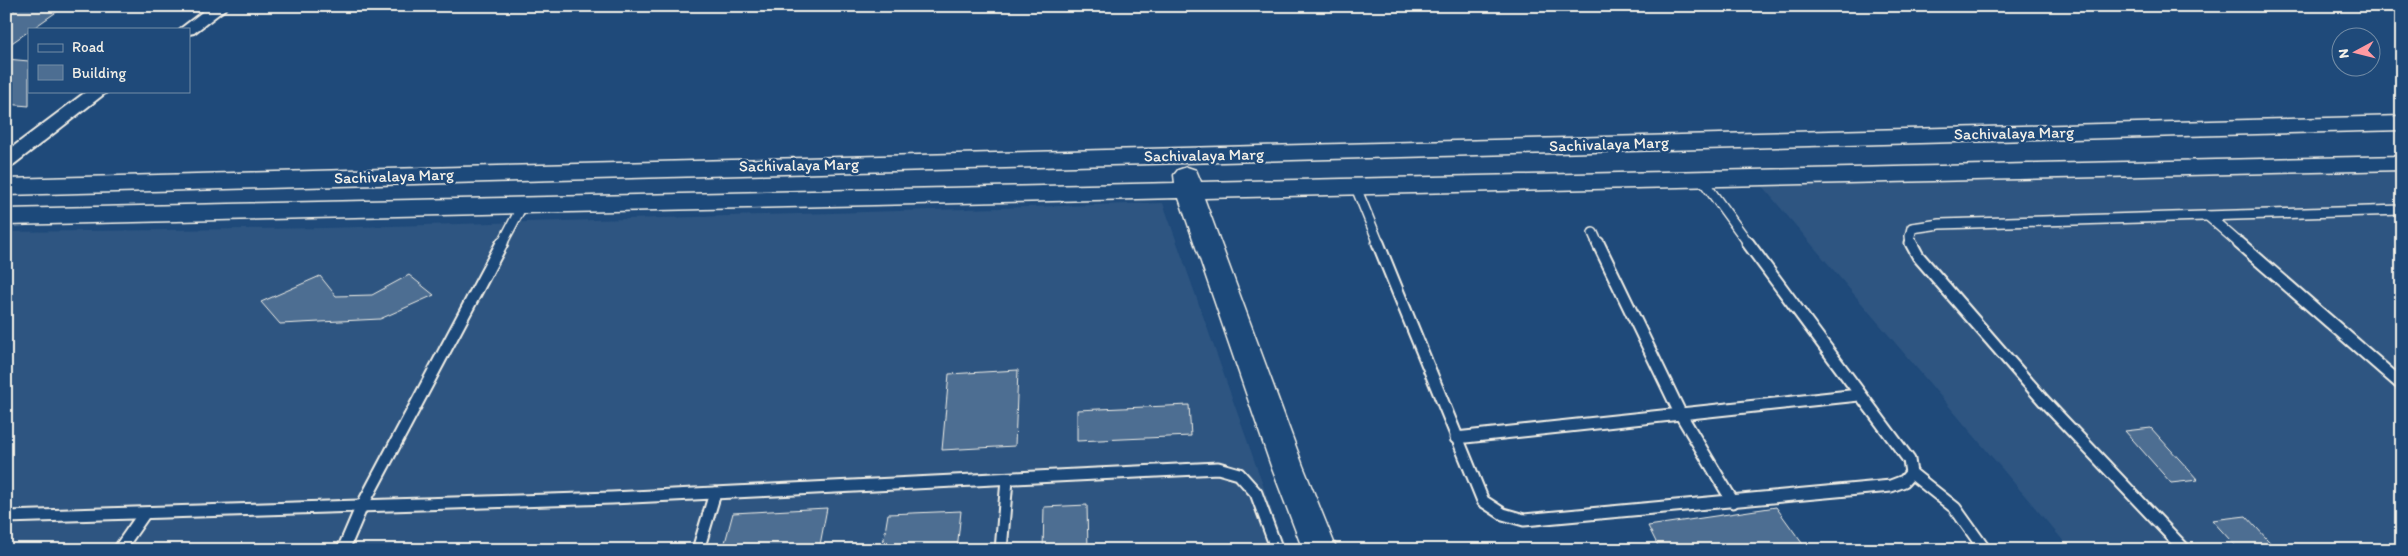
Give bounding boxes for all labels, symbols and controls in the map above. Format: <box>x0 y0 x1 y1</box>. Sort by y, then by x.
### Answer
legend <box>28 28 190 92</box>
north arrow <box>2330 28 2380 78</box>
text: Road <box>72 38 105 56</box>
text: N <box>2335 48 2353 59</box>
text: Building <box>72 64 126 82</box>
street label: Sachivalaya Marg <box>1954 122 2075 144</box>
street label: Sachivalaya Marg <box>1549 132 1670 156</box>
street label: Sachivalaya Marg <box>1144 144 1265 166</box>
street label: Sachivalaya Marg <box>739 154 860 176</box>
street label: Sachivalaya Marg <box>334 164 455 188</box>

